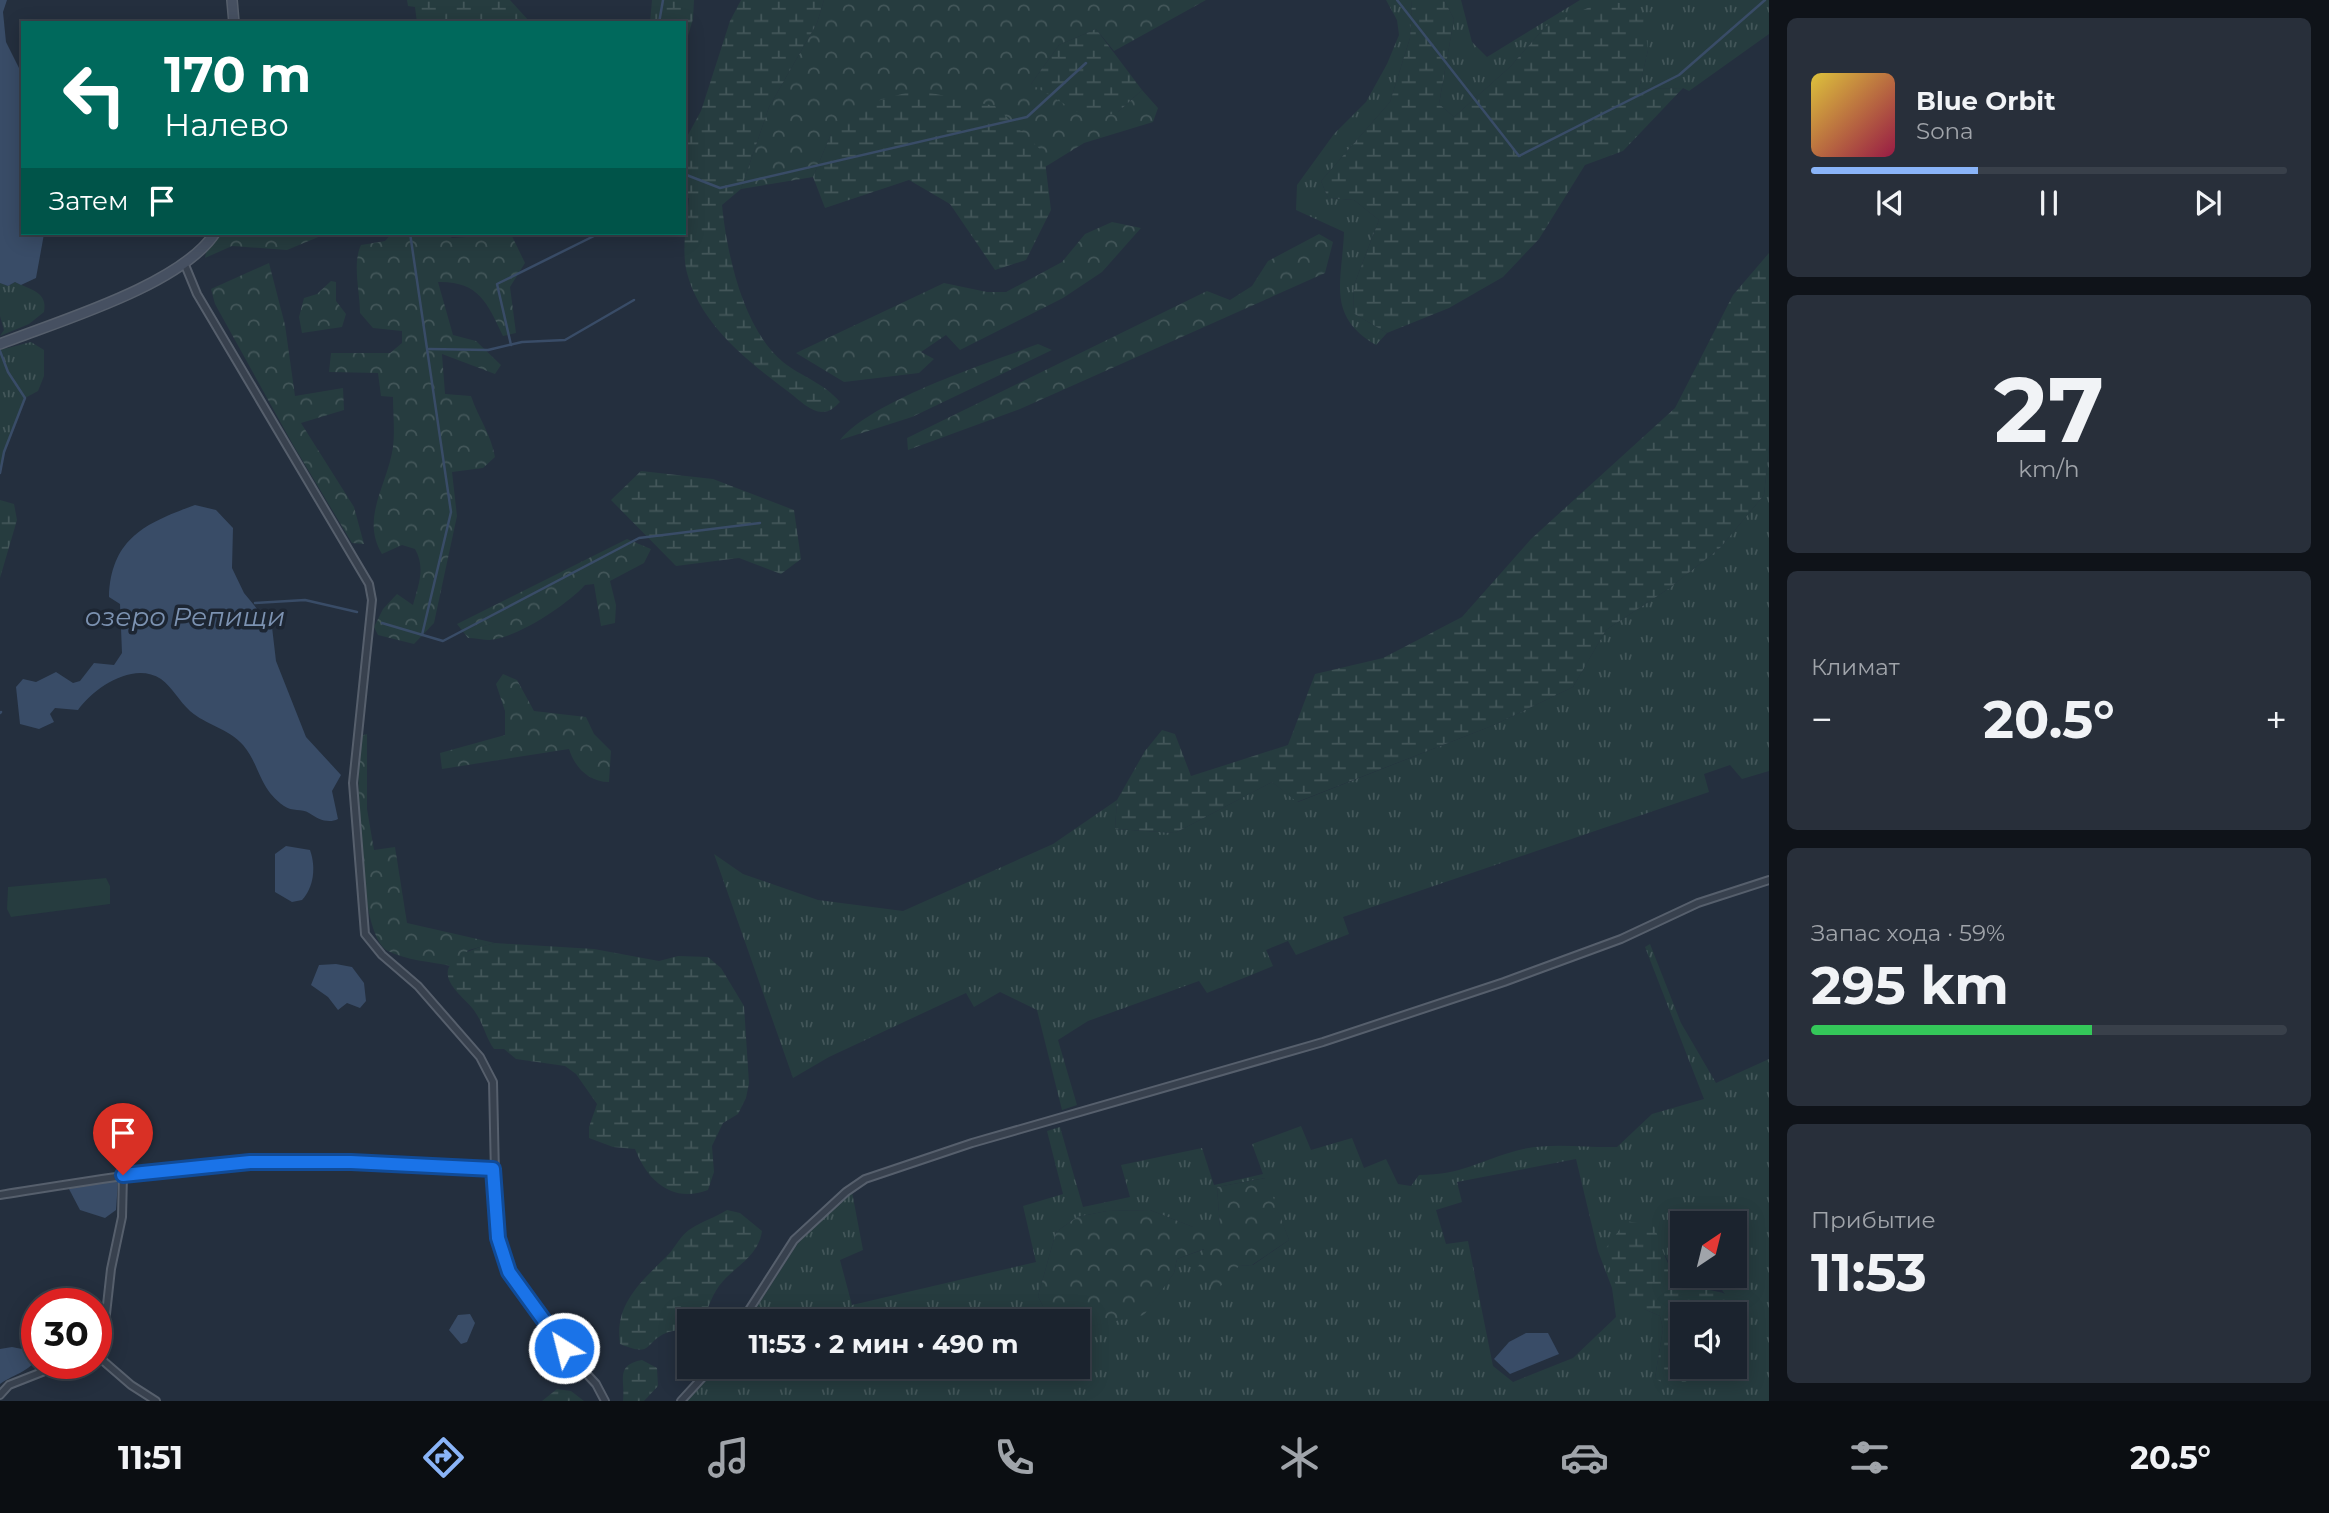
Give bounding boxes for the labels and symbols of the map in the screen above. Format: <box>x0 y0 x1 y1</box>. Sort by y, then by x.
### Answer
water label: озеро Репищи <box>85 601 285 633</box>
pin <box>93 1103 153 1175</box>
north arrow <box>1670 1211 1746 1288</box>
speed limit sign: 30 <box>21 1288 112 1379</box>
position arrow <box>527 1311 601 1385</box>

